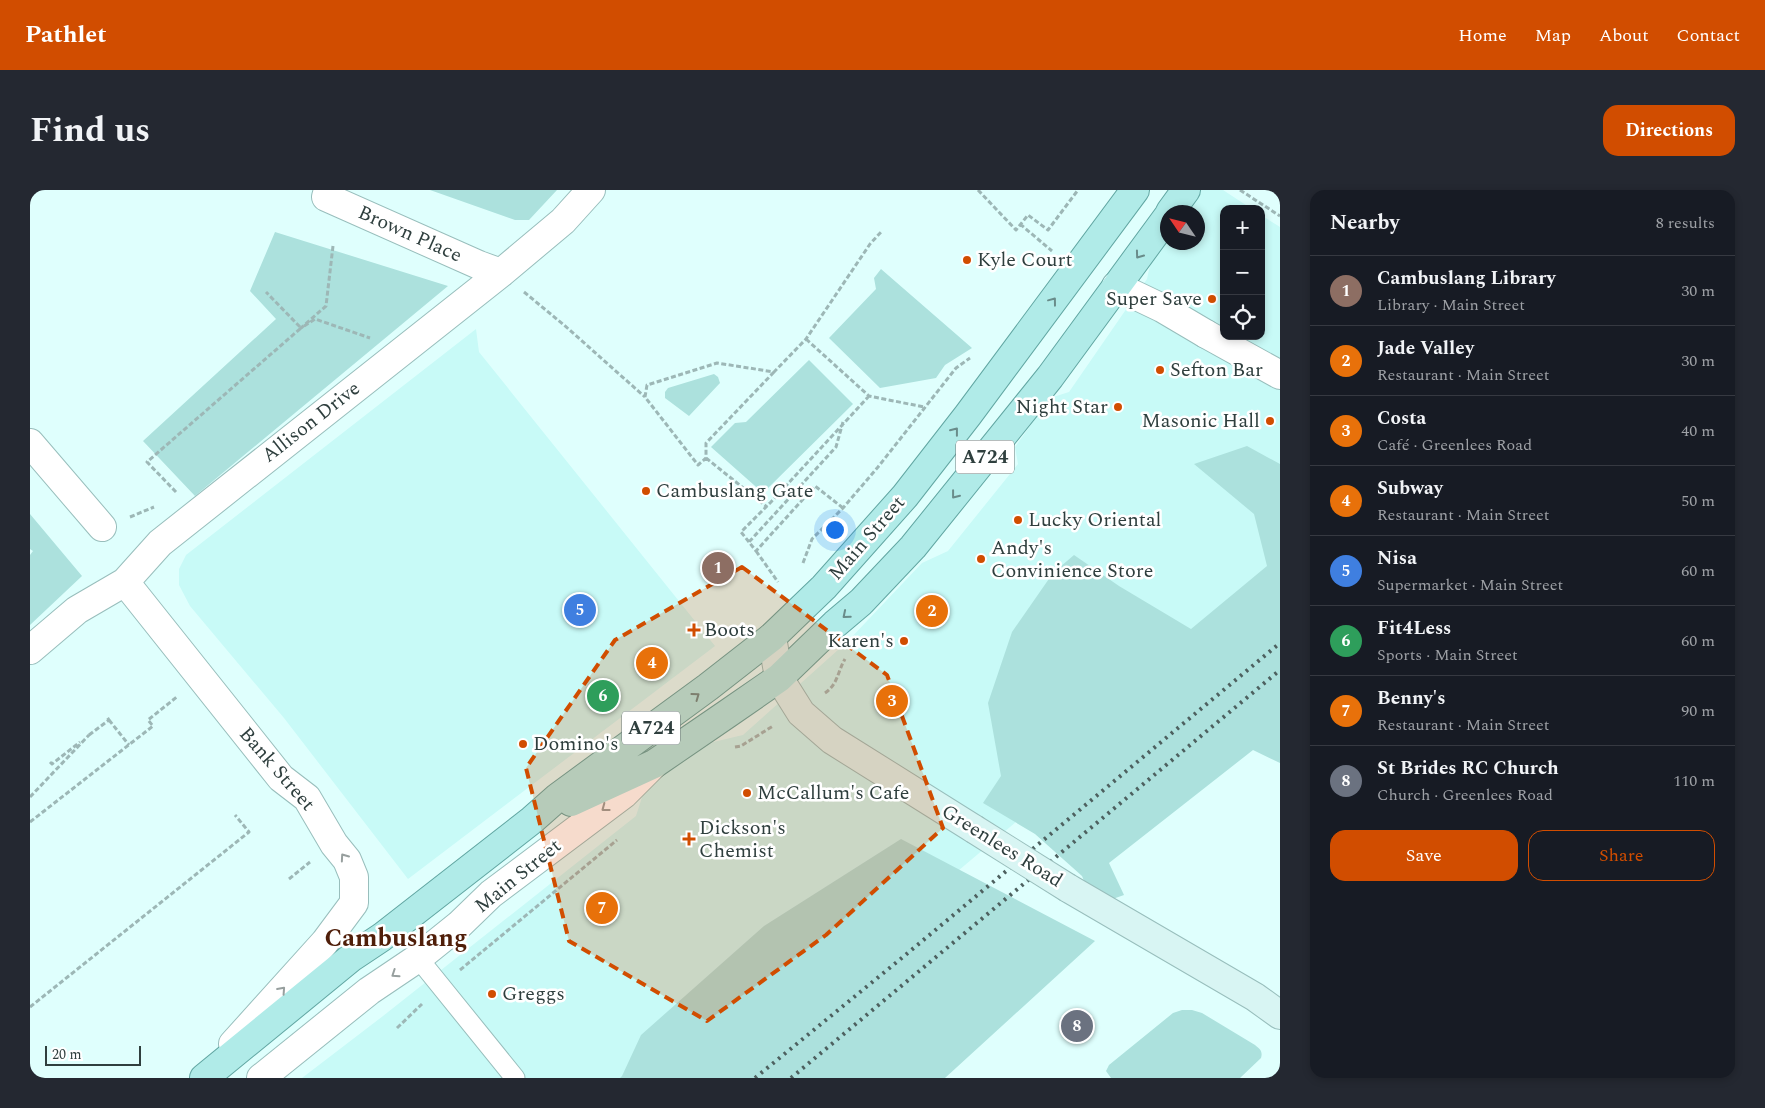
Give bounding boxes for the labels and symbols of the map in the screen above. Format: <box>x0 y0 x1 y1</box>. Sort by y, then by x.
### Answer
street label: Brown Place <box>353 198 467 270</box>
north arrow <box>1160 205 1205 250</box>
place label: Kyle Court <box>977 245 1073 275</box>
one-way arrow <box>1136 249 1145 259</box>
marker: Kyle Court <box>961 254 973 266</box>
place label: Super Save <box>1106 284 1202 314</box>
marker: Super Save <box>1206 293 1218 305</box>
one-way arrow <box>1047 297 1056 307</box>
place label: Sefton Bar <box>1170 355 1263 385</box>
marker: Sefton Bar <box>1154 364 1166 376</box>
street label: Allison Drive <box>255 374 367 470</box>
place label: Night Star <box>1016 392 1108 422</box>
marker: Night Star <box>1112 401 1124 413</box>
place label: Masonic Hall <box>1142 406 1260 436</box>
marker: Masonic Hall <box>1264 415 1276 427</box>
one-way arrow <box>950 428 958 437</box>
road number: A724 <box>956 440 1014 474</box>
place label: Cambuslang Gate <box>656 476 813 506</box>
marker: Cambuslang Gate <box>640 485 652 497</box>
street label: Main Street <box>821 489 913 587</box>
one-way arrow <box>952 490 961 499</box>
place label: Lucky Oriental <box>1028 505 1162 535</box>
marker: Lucky Oriental <box>1012 514 1024 526</box>
your location <box>822 517 848 543</box>
place label: Andy's Convinience Store <box>991 533 1153 586</box>
pin: 1 <box>702 549 734 587</box>
marker: Andy's Convinience Store <box>975 553 987 565</box>
pin: 5 <box>564 591 596 629</box>
pin: 2 <box>916 592 948 630</box>
one-way arrow <box>842 609 851 618</box>
place label: Boots <box>704 615 755 645</box>
marker: Boots <box>688 624 700 636</box>
place label: Karen's <box>827 626 894 656</box>
marker: Karen's <box>898 635 910 647</box>
pin: 4 <box>636 644 668 682</box>
pin: 6 <box>587 677 619 715</box>
pin: 3 <box>876 682 908 720</box>
one-way arrow <box>690 693 700 702</box>
road number: A724 <box>622 712 680 744</box>
street label: Bank Street <box>232 720 322 818</box>
place label: Domino's <box>533 729 619 759</box>
marker: Domino's <box>517 738 529 750</box>
place label: McCallum's Cafe <box>757 778 909 808</box>
marker: McCallum's Cafe <box>741 787 753 799</box>
street label: Greenlees Road <box>935 797 1069 895</box>
one-way arrow <box>602 803 611 811</box>
place label: Dickson's Chemist <box>699 813 786 866</box>
street label: Main Street <box>468 832 568 920</box>
marker: Dickson's Chemist <box>683 833 695 845</box>
one-way arrow <box>341 853 350 863</box>
pin: 7 <box>586 889 618 927</box>
district label: Cambuslang <box>324 920 468 958</box>
one-way arrow <box>391 968 401 977</box>
place label: Greggs <box>502 979 565 1009</box>
one-way arrow <box>276 986 285 995</box>
marker: Greggs <box>486 988 498 1000</box>
pin: 8 <box>1061 1007 1093 1045</box>
scale bar <box>45 1043 141 1066</box>

